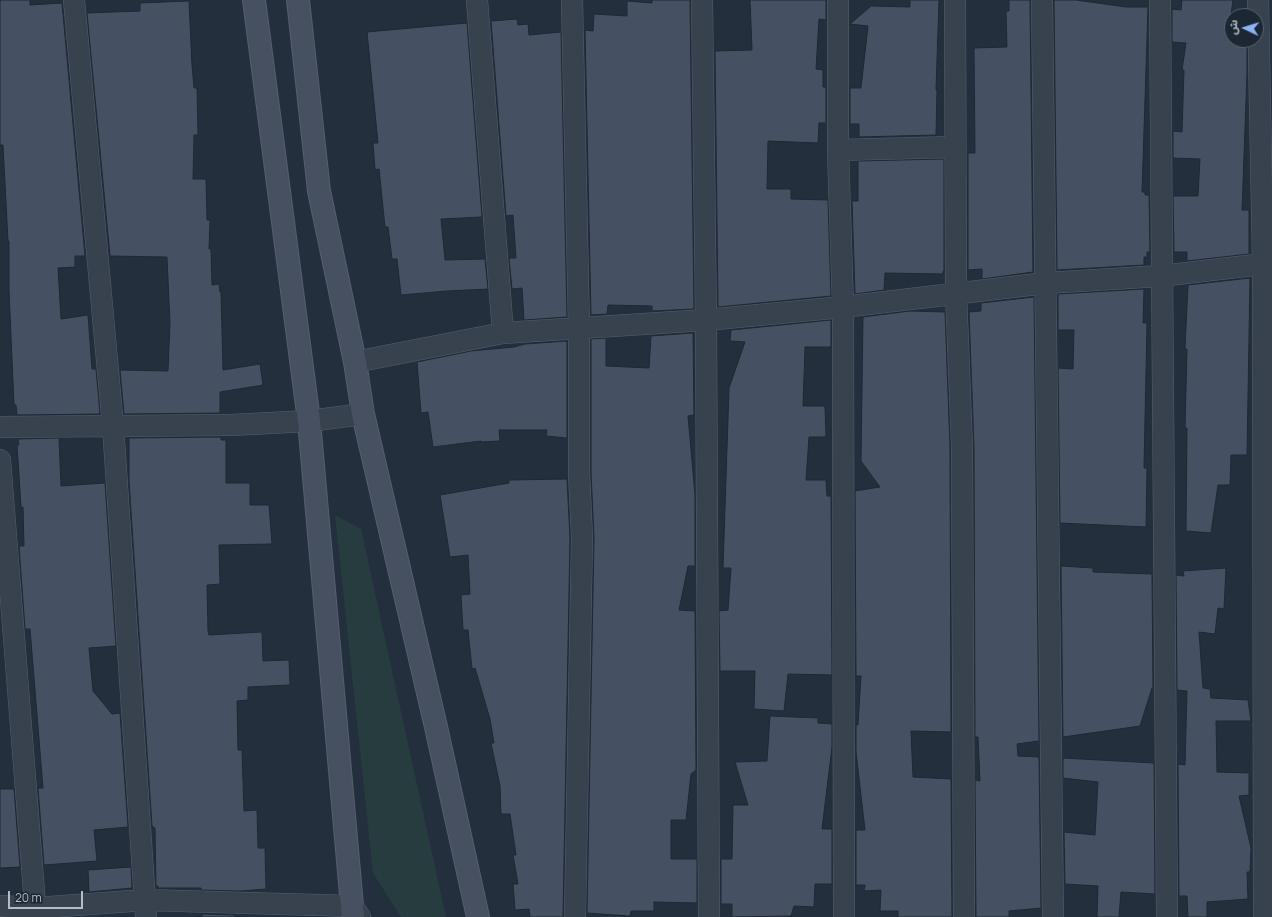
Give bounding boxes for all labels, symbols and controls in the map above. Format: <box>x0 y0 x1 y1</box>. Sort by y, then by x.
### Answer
north arrow <box>1224 8 1264 48</box>
text: ش <box>1225 19 1241 35</box>
scale bar <box>10 883 85 909</box>
text: 20 m <box>15 889 42 906</box>

